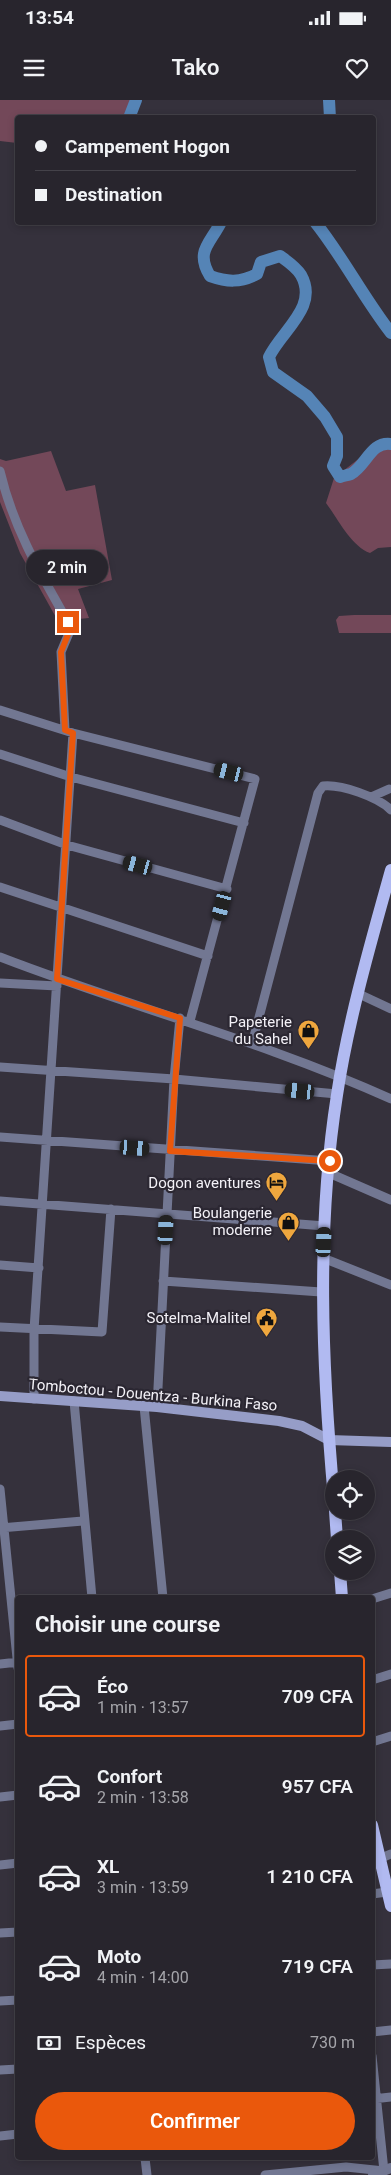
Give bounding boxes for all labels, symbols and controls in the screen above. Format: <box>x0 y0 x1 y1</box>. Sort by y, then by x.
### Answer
text: 13:54 <box>25 6 74 29</box>
icon: menu <box>20 54 48 82</box>
icon: heart <box>343 54 371 82</box>
text: Tako <box>172 55 219 80</box>
text: Campement Hogon <box>65 135 230 158</box>
text: Destination <box>65 183 162 206</box>
callout: 2 min <box>27 550 109 584</box>
text: 2 min <box>47 558 87 577</box>
route end <box>57 611 79 633</box>
car <box>212 761 245 783</box>
car <box>121 854 154 876</box>
car <box>210 890 233 922</box>
place label: Papeterie du Sahel <box>229 1013 292 1048</box>
shop icon: Papeterie du Sahel <box>296 1019 320 1050</box>
car <box>284 1082 315 1100</box>
car <box>119 1139 150 1157</box>
route start <box>319 1150 341 1172</box>
hotel icon: Dogon aventures <box>265 1171 289 1202</box>
place label: Dogon aventures <box>148 1174 261 1192</box>
place label: Boulangerie moderne <box>193 1204 272 1239</box>
shop icon: Boulangerie moderne <box>276 1210 300 1241</box>
car <box>157 1215 174 1245</box>
car <box>315 1227 332 1257</box>
public building icon: Sotelma-Malitel <box>255 1306 279 1337</box>
place label: Sotelma-Malitel <box>147 1309 251 1327</box>
street label: Tomboctou - Douentza - Burkina Faso <box>28 1375 278 1415</box>
map controls <box>325 1470 375 1580</box>
button: locate <box>325 1470 375 1520</box>
button: layers <box>325 1530 375 1580</box>
text: Choisir une course <box>35 1612 220 1637</box>
icon: car <box>37 1674 82 1719</box>
text: Éco <box>97 1675 128 1698</box>
text: 709 CFA <box>282 1685 353 1708</box>
text: 1 min · 13:57 <box>97 1698 189 1717</box>
icon: car <box>37 1764 82 1809</box>
text: Confort <box>97 1765 162 1788</box>
text: 957 CFA <box>282 1775 353 1798</box>
text: 2 min · 13:58 <box>97 1788 189 1807</box>
icon: car <box>37 1854 82 1899</box>
text: XL <box>97 1855 119 1878</box>
text: 1 210 CFA <box>266 1865 353 1888</box>
text: 3 min · 13:59 <box>97 1878 189 1897</box>
icon: car <box>37 1944 82 1989</box>
text: Moto <box>97 1945 141 1968</box>
text: 719 CFA <box>282 1955 353 1978</box>
text: 4 min · 14:00 <box>97 1968 189 1987</box>
icon: cash <box>35 2029 63 2057</box>
text: Espèces <box>75 2031 146 2054</box>
text: 730 m <box>310 2033 355 2052</box>
button: Confirmer <box>35 2092 355 2150</box>

